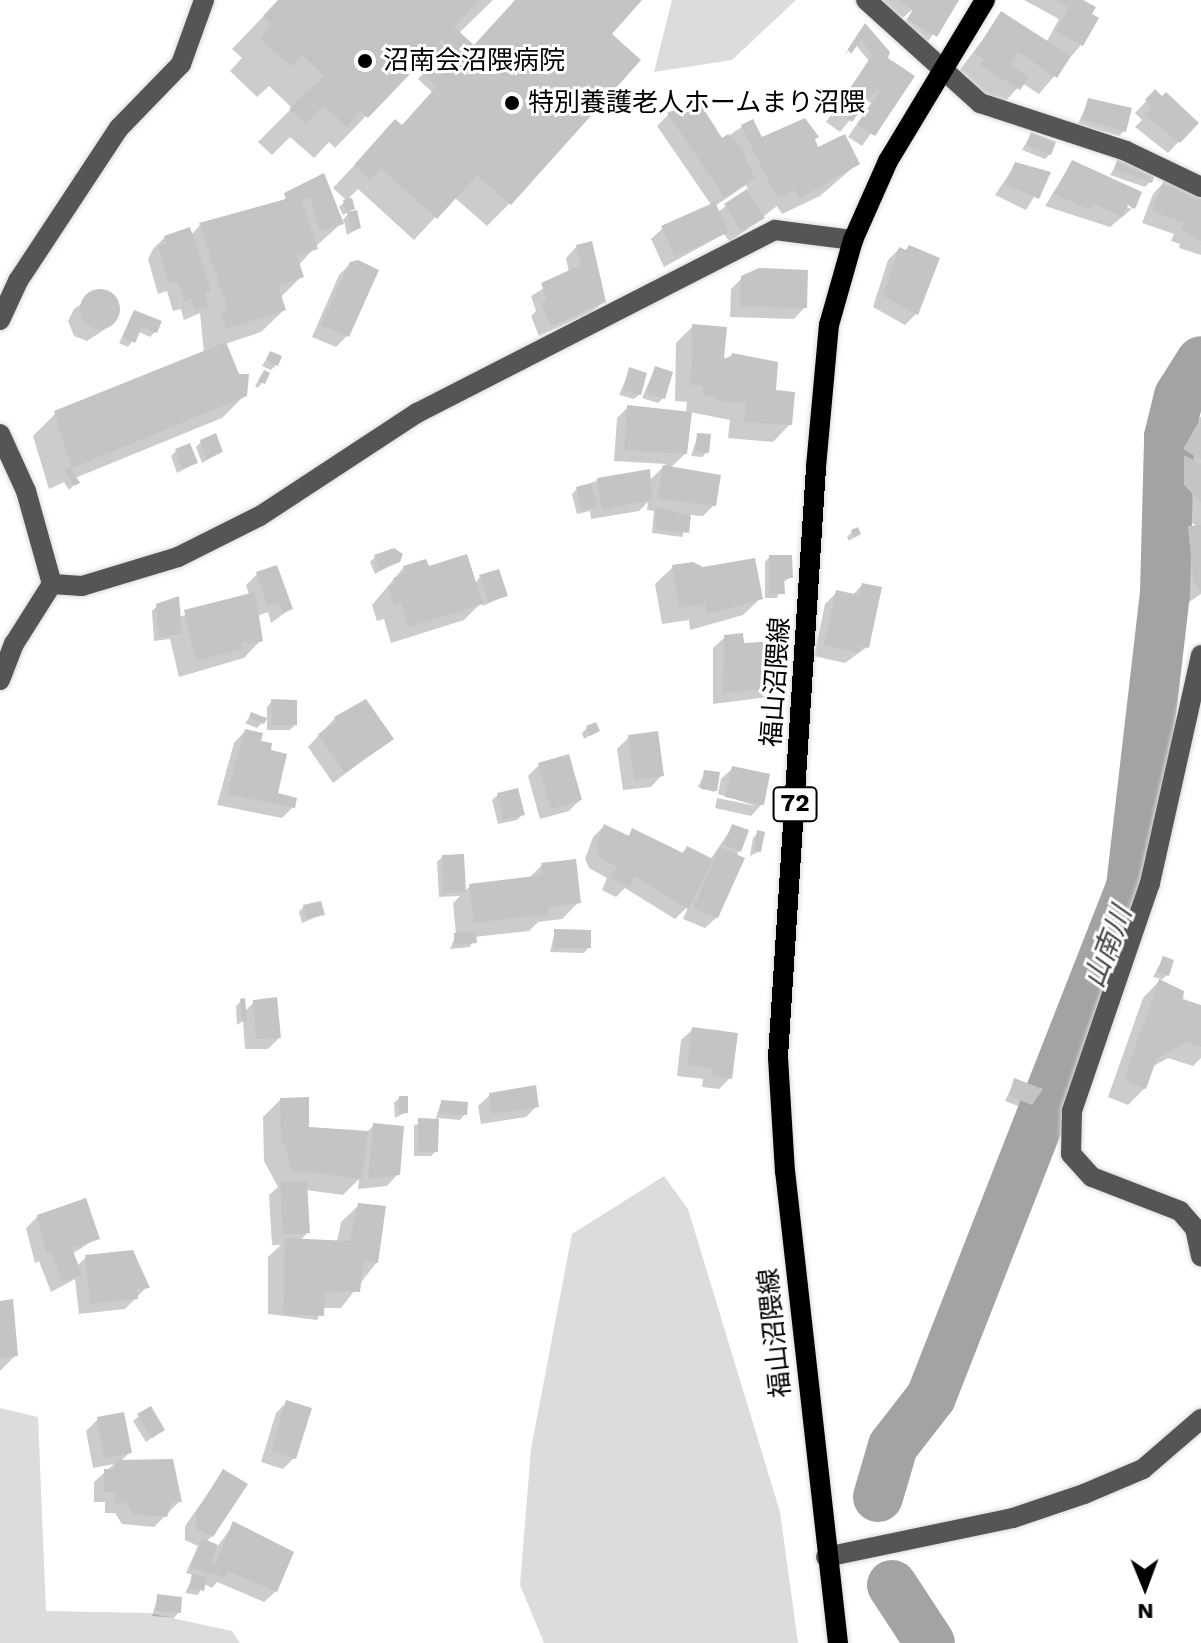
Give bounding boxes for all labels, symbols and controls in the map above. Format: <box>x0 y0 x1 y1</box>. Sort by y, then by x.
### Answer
place label: 沼南会沼隈病院 <box>383 45 565 77</box>
marker: 沼南会沼隈病院 <box>354 50 376 72</box>
place label: 特別養護老人ホームまり沼隈 <box>528 87 866 119</box>
marker: 特別養護老人ホームまり沼隈 <box>503 94 521 112</box>
street label: 福山沼隈線 <box>756 616 796 748</box>
road number: 72 <box>771 784 819 824</box>
water label: 山南川 <box>1077 902 1139 992</box>
street label: 福山沼隈線 <box>753 1267 797 1399</box>
north arrow <box>1105 1547 1185 1627</box>
text: N <box>1137 1599 1154 1624</box>

